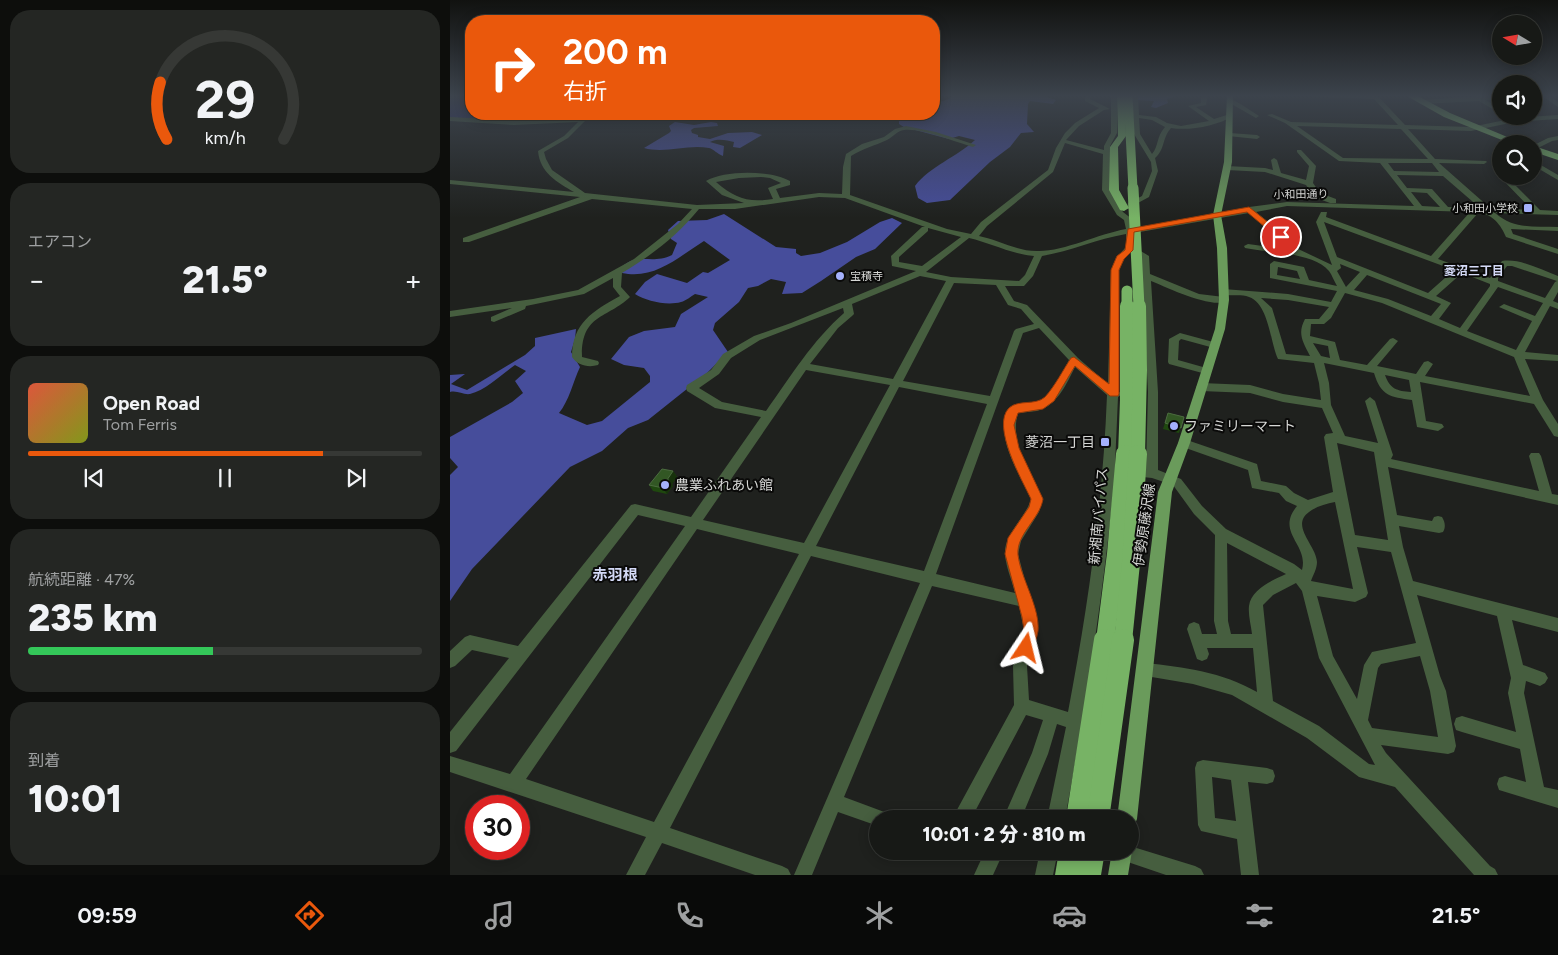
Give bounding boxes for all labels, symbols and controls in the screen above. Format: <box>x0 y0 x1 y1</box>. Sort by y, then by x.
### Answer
north arrow <box>1492 15 1542 65</box>
map controls <box>1492 15 1542 185</box>
text: 200 m <box>563 31 667 73</box>
icon: right <box>480 35 545 100</box>
text: 29 <box>195 69 255 131</box>
button: sound <box>1492 75 1542 125</box>
text: 右折 <box>563 78 607 105</box>
text: km/h <box>205 127 245 148</box>
button: search <box>1492 135 1542 185</box>
street label: 小和田通り <box>1273 188 1329 201</box>
place label: 小和田小学校 <box>1452 202 1518 215</box>
marker: 小和田小学校 <box>1522 202 1534 214</box>
pin <box>1260 216 1302 258</box>
icon: arrive <box>1267 223 1295 251</box>
text: エアコン <box>28 232 92 251</box>
text: 21.5° <box>182 257 268 303</box>
text: − <box>28 263 45 297</box>
text: + <box>405 263 422 297</box>
district label: 菱沼三丁目 <box>1444 264 1504 278</box>
marker: 宝積寺 <box>834 270 846 282</box>
place label: 宝積寺 <box>850 270 883 283</box>
text: Open Road <box>103 392 200 415</box>
text: Tom Ferris <box>103 415 177 434</box>
place label: ファミリーマート <box>1184 418 1296 435</box>
marker: ファミリーマート <box>1168 420 1180 432</box>
place label: 菱沼一丁目 <box>1025 434 1095 451</box>
marker: 菱沼一丁目 <box>1099 436 1111 448</box>
icon: previous <box>80 464 108 492</box>
icon: pause <box>211 464 239 492</box>
icon: next <box>342 464 370 492</box>
street label: 新湘南バイパス <box>1086 467 1111 565</box>
place label: 農業ふれあい館 <box>675 477 773 494</box>
marker: 農業ふれあい館 <box>659 479 671 491</box>
street label: 伊勢原藤沢線 <box>1130 482 1159 568</box>
district label: 赤羽根 <box>592 566 638 584</box>
text: 航続距離 · 47% <box>28 570 135 589</box>
text: 235 km <box>28 595 158 641</box>
position arrow <box>999 621 1051 673</box>
text: 到着 <box>28 751 60 770</box>
text: 10:01 <box>28 776 122 822</box>
speed limit sign: 30 <box>465 795 530 860</box>
text: 10:01 · 2 分 · 810 m <box>923 823 1085 846</box>
icon: directions <box>292 898 327 933</box>
icon: music <box>482 898 517 933</box>
icon: phone <box>672 898 707 933</box>
icon: climate <box>862 898 897 933</box>
icon: car <box>1052 898 1087 933</box>
icon: filters <box>1242 898 1277 933</box>
text: 09:59 <box>78 902 137 929</box>
text: 21.5° <box>1432 902 1480 929</box>

